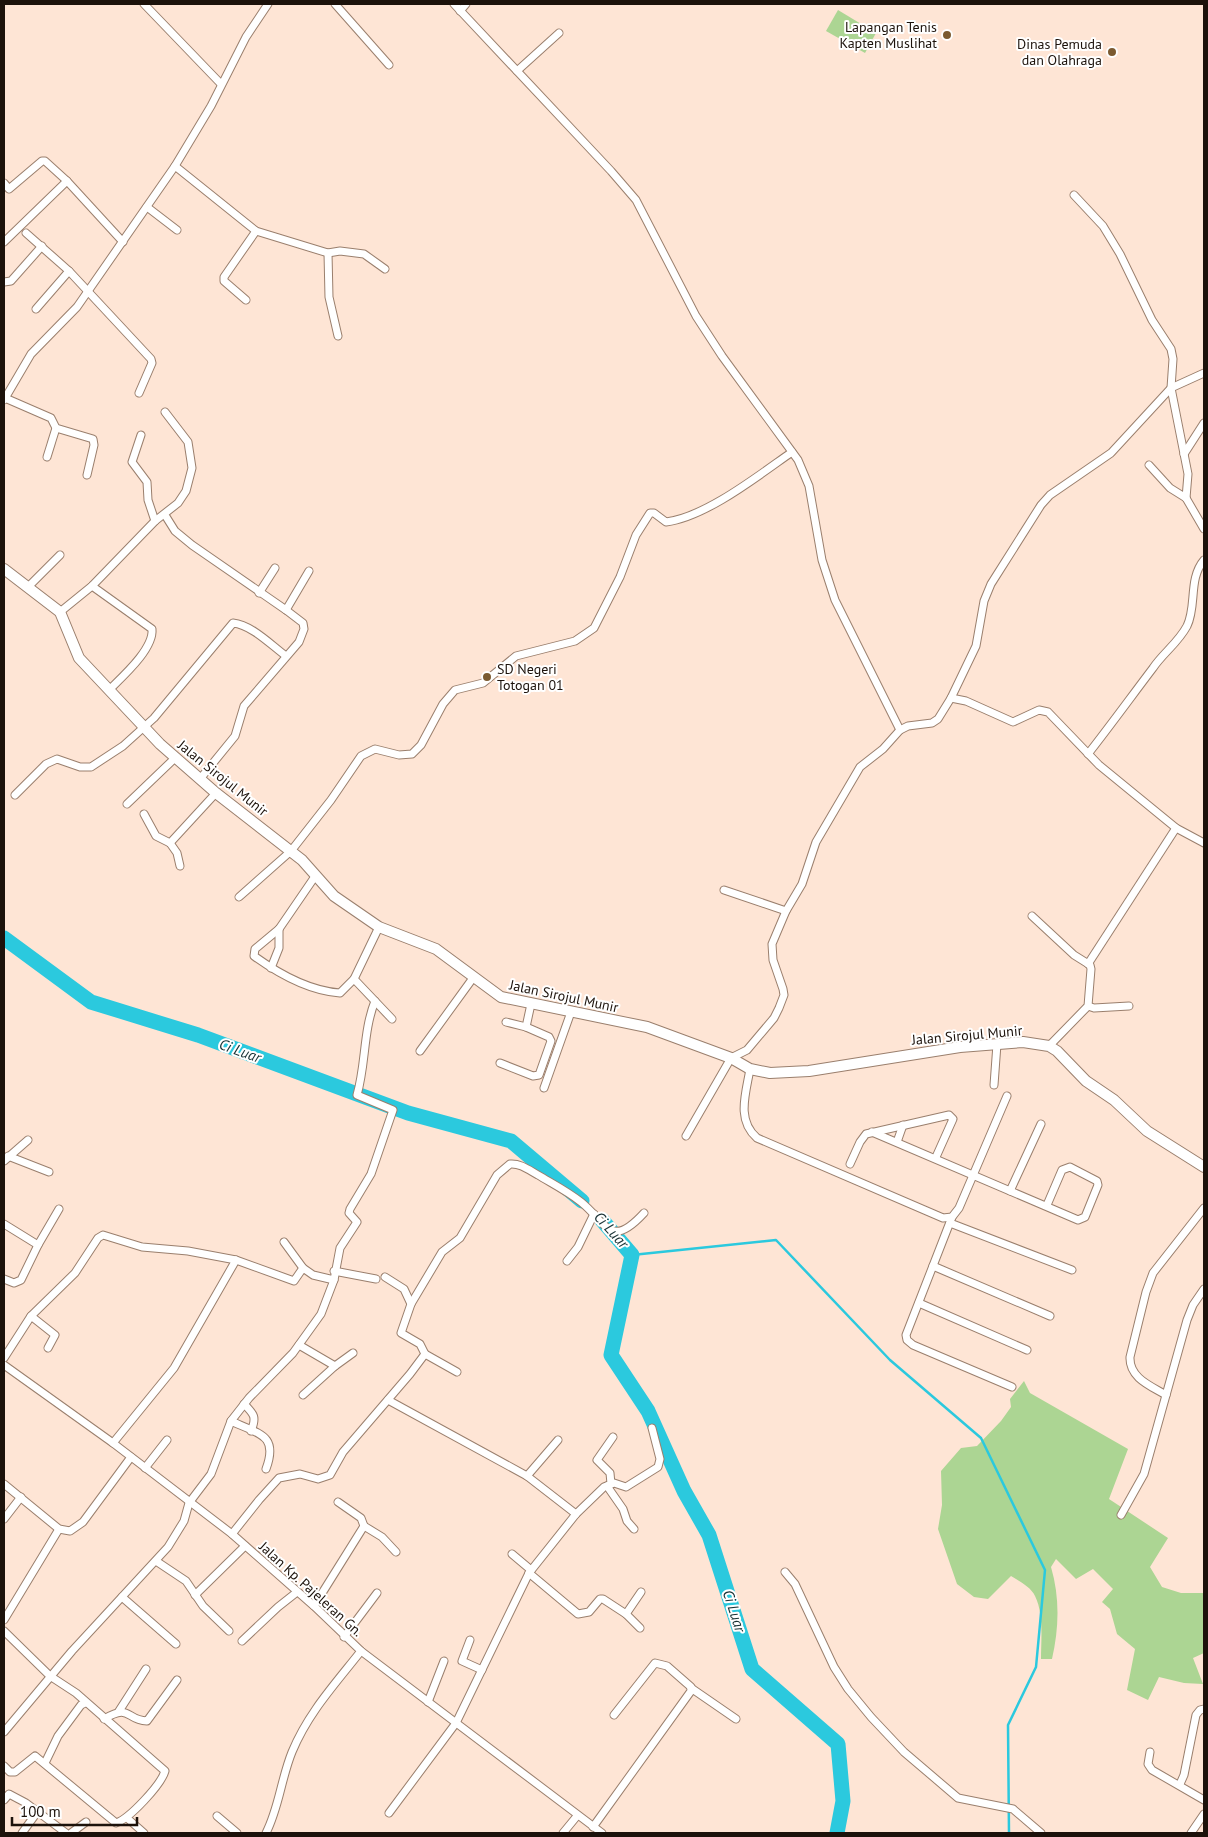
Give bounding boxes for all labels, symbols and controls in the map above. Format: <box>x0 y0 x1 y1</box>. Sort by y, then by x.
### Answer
place label: Lapangan Tenis Kapten Muslihat <box>840 18 937 52</box>
marker: Lapangan Tenis Kapten Muslihat <box>941 29 953 41</box>
place label: Dinas Pemuda dan Olahraga <box>1017 35 1102 69</box>
marker: Dinas Pemuda dan Olahraga <box>1106 46 1118 58</box>
place label: SD Negeri Totogan 01 <box>497 660 564 694</box>
marker: SD Negeri Totogan 01 <box>481 671 493 683</box>
street label: Jalan Sirojul Munir <box>174 736 272 820</box>
street label: Jalan Sirojul Munir <box>507 975 620 1016</box>
street label: Jalan Sirojul Munir <box>910 1021 1023 1049</box>
water label: Ci Luar <box>217 1034 265 1067</box>
water label: Ci Luar <box>590 1207 634 1253</box>
street label: Jalan Kp. Pajeleran Gn. <box>255 1537 367 1640</box>
water label: Ci Luar <box>719 1587 750 1635</box>
scale bar <box>12 1794 138 1826</box>
text: 100 m <box>20 1802 61 1821</box>

